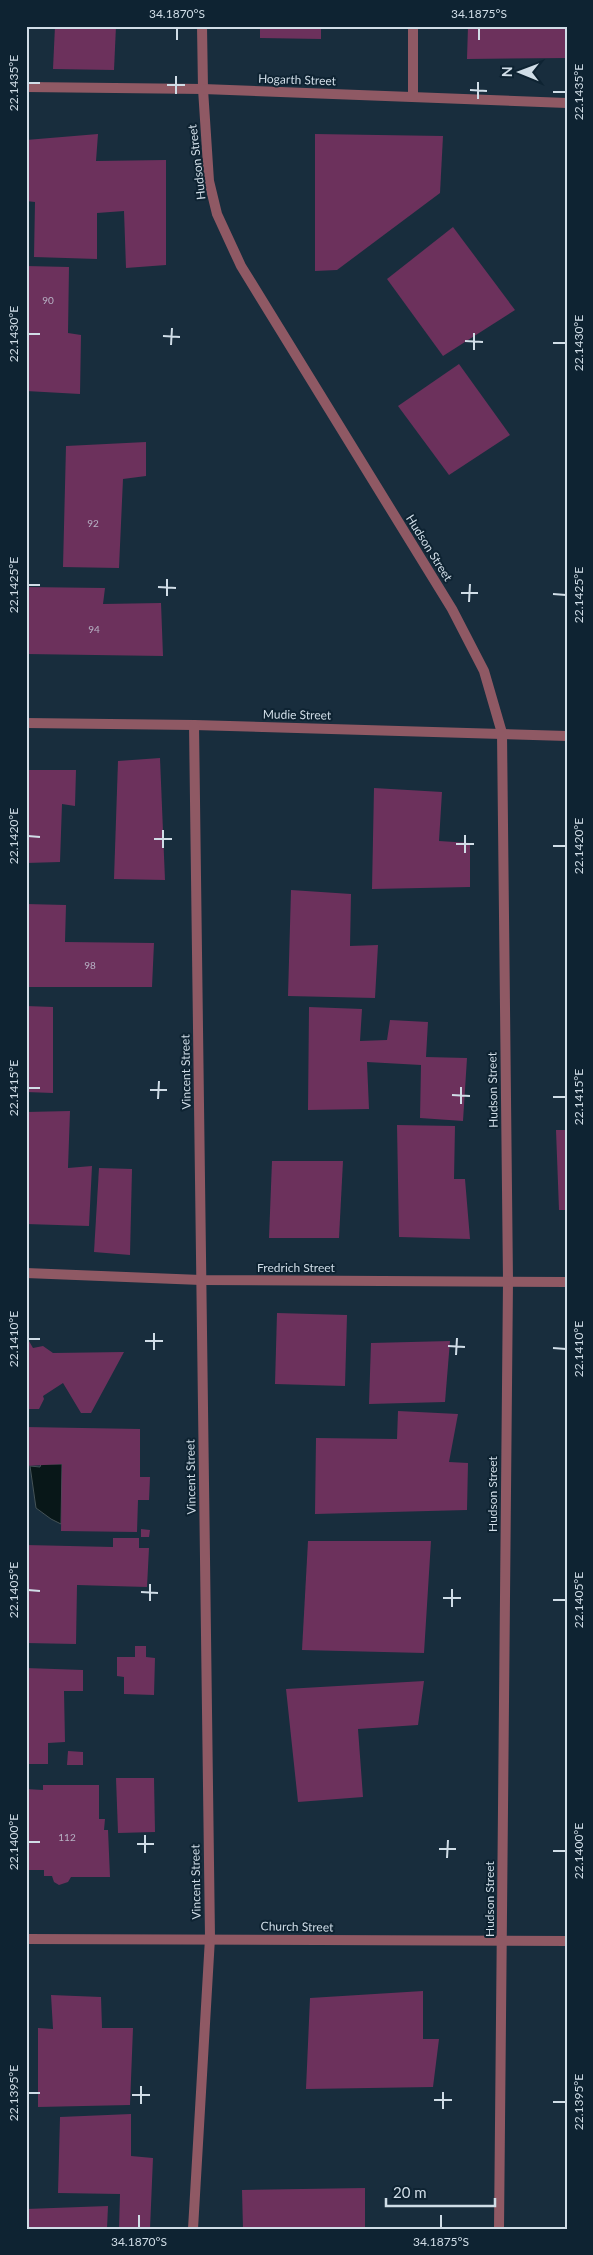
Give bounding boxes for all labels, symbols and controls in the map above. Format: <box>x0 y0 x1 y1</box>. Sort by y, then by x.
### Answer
text: 34.1870°S <box>149 6 205 21</box>
text: 34.1875°S <box>451 6 507 21</box>
north arrow <box>496 48 546 98</box>
text: 22.1435°E <box>6 55 21 111</box>
text: 22.1435°E <box>571 64 586 120</box>
text: N <box>498 66 515 77</box>
street label: Hogarth Street <box>258 71 337 88</box>
street label: Hudson Street <box>184 123 209 201</box>
house number: 90 <box>42 294 54 306</box>
text: 22.1430°E <box>6 306 21 362</box>
text: 22.1430°E <box>571 315 586 371</box>
street label: Hudson Street <box>403 512 456 584</box>
house number: 92 <box>87 517 99 529</box>
text: 22.1425°E <box>6 557 21 613</box>
text: 22.1425°E <box>571 567 586 623</box>
house number: 94 <box>88 623 100 635</box>
street label: Mudie Street <box>263 706 332 723</box>
text: 22.1420°E <box>6 808 21 864</box>
text: 22.1420°E <box>571 818 586 874</box>
house number: 98 <box>84 959 96 971</box>
street label: Vincent Street <box>177 1034 194 1110</box>
street label: Hudson Street <box>484 1051 501 1128</box>
text: 22.1415°E <box>6 1060 21 1116</box>
text: 22.1415°E <box>571 1069 586 1125</box>
street label: Fredrich Street <box>257 1260 336 1275</box>
text: 22.1410°E <box>6 1311 21 1367</box>
text: 22.1410°E <box>571 1321 586 1377</box>
street label: Vincent Street <box>182 1439 199 1515</box>
street label: Hudson Street <box>485 1455 500 1532</box>
text: 22.1405°E <box>6 1562 21 1618</box>
text: 22.1405°E <box>571 1572 586 1628</box>
text: 22.1400°E <box>6 1814 21 1870</box>
text: 22.1400°E <box>571 1823 586 1879</box>
house number: 112 <box>58 1831 76 1843</box>
street label: Vincent Street <box>187 1844 204 1920</box>
street label: Hudson Street <box>482 1860 497 1937</box>
street label: Church Street <box>261 1918 334 1935</box>
text: 22.1395°E <box>6 2065 21 2121</box>
text: 22.1395°E <box>571 2074 586 2130</box>
scale bar <box>386 2175 494 2207</box>
text: 20 m <box>393 2183 427 2201</box>
text: 34.1870°S <box>111 2234 167 2249</box>
text: 34.1875°S <box>413 2234 469 2249</box>

